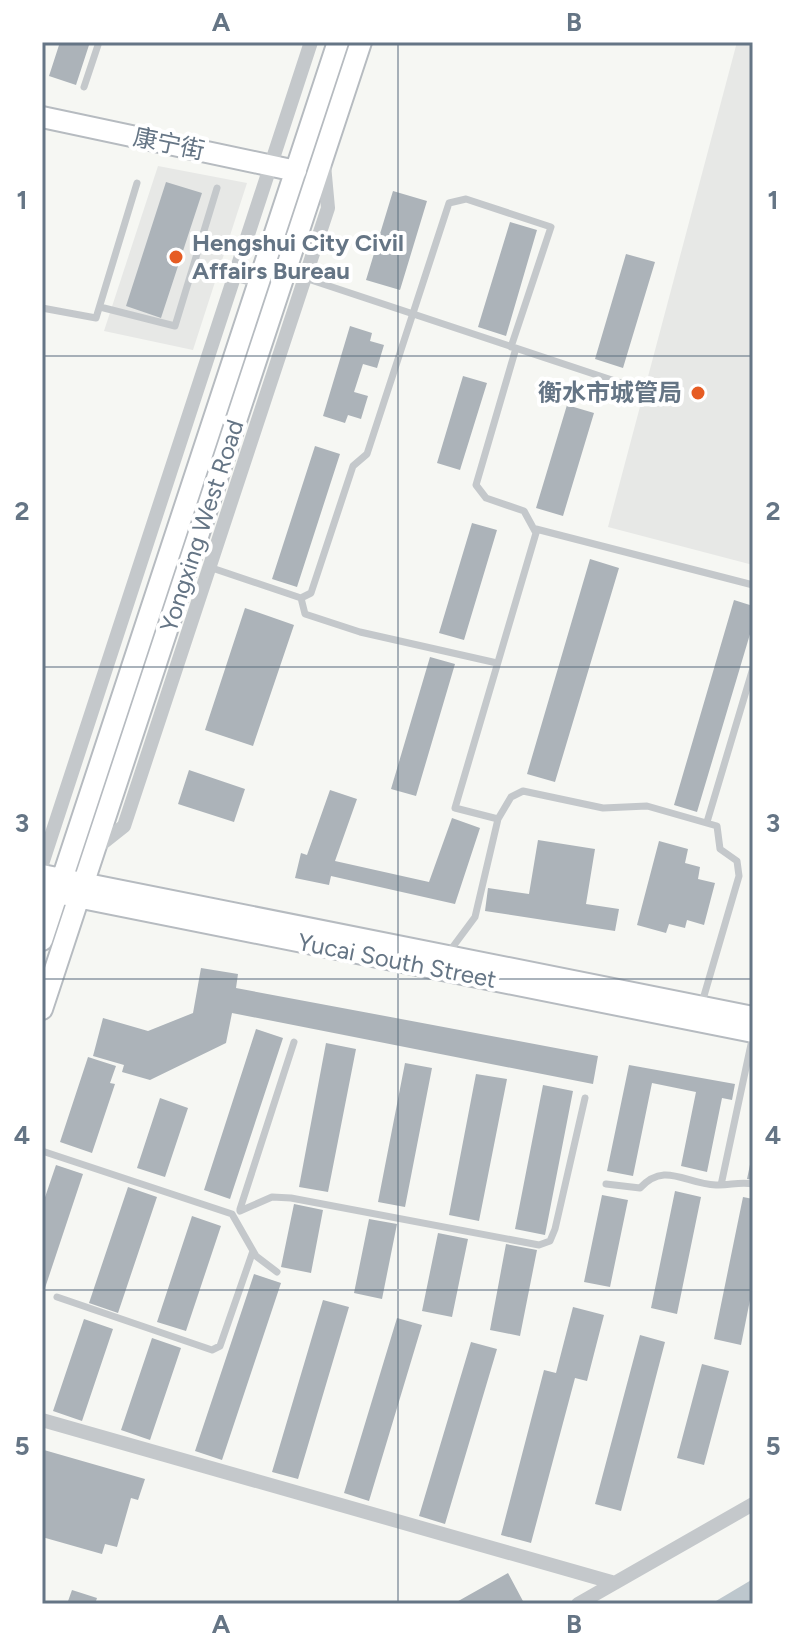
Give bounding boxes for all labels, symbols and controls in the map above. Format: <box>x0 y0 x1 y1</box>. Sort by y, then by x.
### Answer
text: A <box>212 6 231 38</box>
text: B <box>566 6 582 38</box>
street label: 康宁街 <box>131 122 207 165</box>
text: 1 <box>17 184 27 216</box>
text: 1 <box>768 184 778 216</box>
place label: Hengshui City Civil Affairs Bureau <box>192 228 404 285</box>
marker: Hengshui City Civil Affairs Bureau <box>167 248 185 266</box>
place label: 衡水市城管局 <box>538 378 682 407</box>
marker: 衡水市城管局 <box>689 384 707 402</box>
street label: Yongxing West Road <box>154 416 250 636</box>
text: 2 <box>14 495 30 527</box>
text: 2 <box>765 495 781 527</box>
text: 3 <box>15 807 29 839</box>
text: 3 <box>766 807 780 839</box>
street label: Yucai South Street <box>295 927 499 994</box>
text: 4 <box>14 1119 30 1151</box>
text: 4 <box>765 1119 781 1151</box>
text: 5 <box>14 1430 30 1462</box>
text: 5 <box>765 1430 781 1462</box>
text: A <box>212 1608 231 1640</box>
text: B <box>566 1608 582 1640</box>

